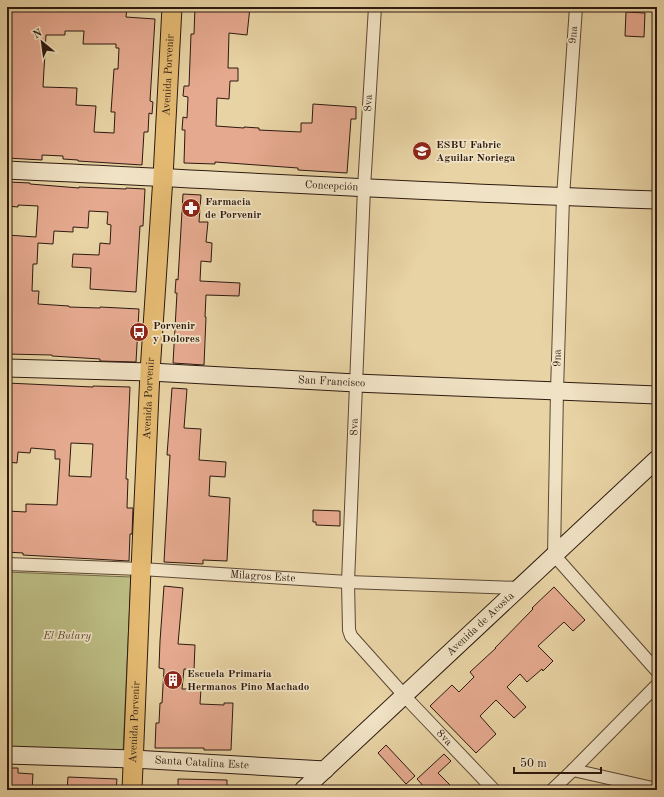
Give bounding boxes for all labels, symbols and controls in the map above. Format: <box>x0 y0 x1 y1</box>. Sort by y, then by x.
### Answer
north arrow <box>22 22 62 62</box>
street label: 9na <box>568 25 580 44</box>
text: N <box>32 27 45 41</box>
street label: Avenida Porvenir <box>161 33 176 116</box>
street label: 8va <box>363 94 375 112</box>
school or university icon: ESBU Fabric Aguilar Noriega <box>411 140 433 162</box>
place label: ESBU Fabric Aguilar Noriega <box>436 140 516 164</box>
street label: Concepción <box>305 179 359 193</box>
pharmacy icon: Farmacia de Porvenir <box>180 197 202 219</box>
place label: Farmacia de Porvenir <box>205 197 261 221</box>
bus stop icon: Porvenir y Dolores <box>128 321 150 343</box>
place label: Porvenir y Dolores <box>153 321 200 345</box>
street label: 9na <box>552 348 564 367</box>
street label: Avenida Porvenir <box>141 357 156 440</box>
street label: San Francisco <box>298 374 366 389</box>
street label: 8va <box>349 418 361 436</box>
street label: Milagros Este <box>230 569 296 584</box>
street label: Avenida de Acosta <box>445 590 517 658</box>
park label: El Butary <box>42 631 91 642</box>
building icon: Escuela Primaria Hermanos Pino Machado <box>162 669 184 691</box>
place label: Escuela Primaria Hermanos Pino Machado <box>187 669 310 693</box>
street label: Avenida Porvenir <box>128 680 142 763</box>
street label: 8va <box>434 728 455 748</box>
scale bar <box>514 749 601 775</box>
street label: Santa Catalina Este <box>154 755 249 771</box>
text: 50 m <box>520 757 547 770</box>

